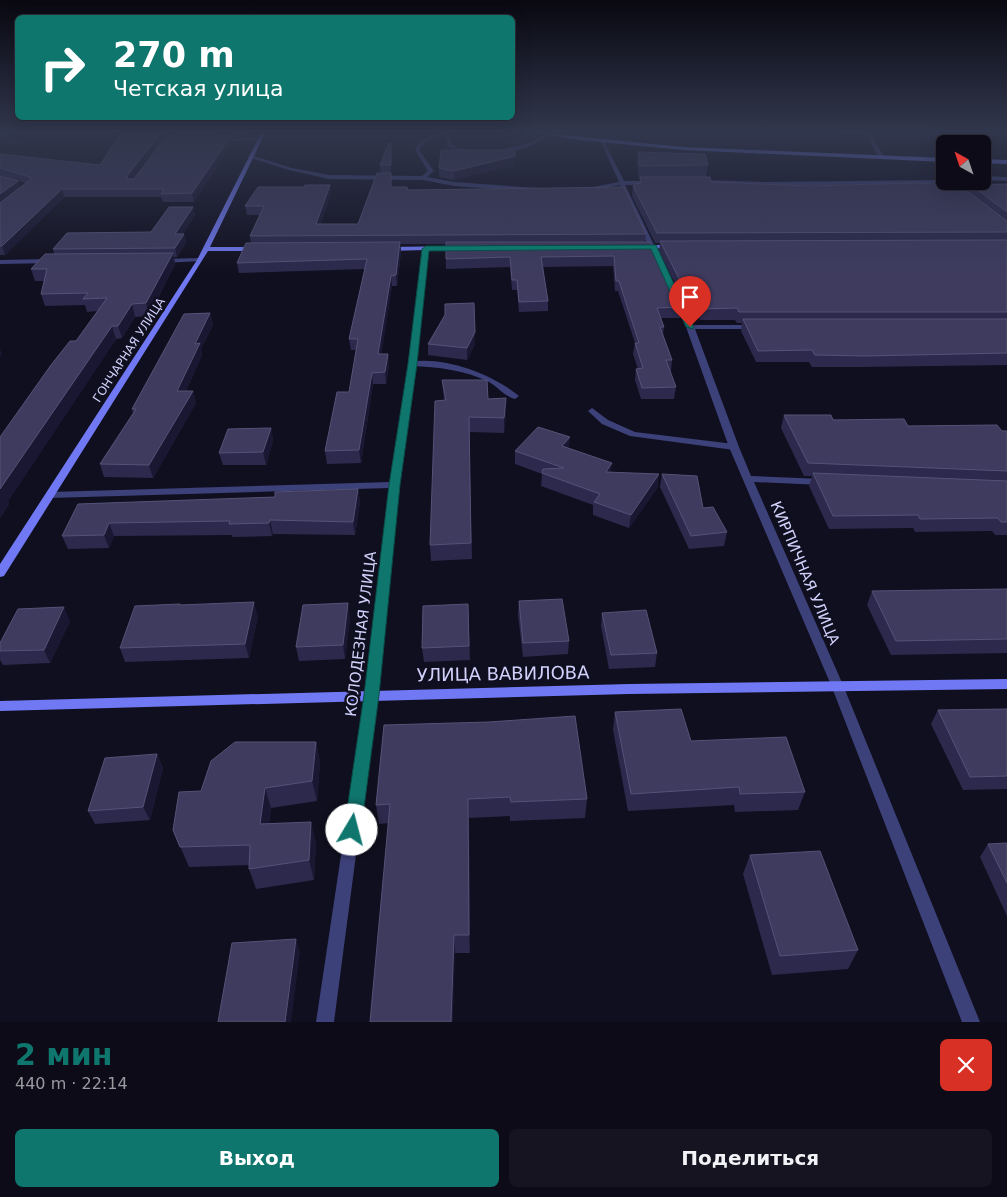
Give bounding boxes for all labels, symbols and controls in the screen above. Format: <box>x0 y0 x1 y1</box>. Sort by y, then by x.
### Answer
icon: right <box>30 35 95 100</box>
text: 270 m <box>113 35 235 75</box>
text: Четская улица <box>113 76 283 101</box>
north arrow <box>936 135 991 190</box>
map controls <box>936 135 991 190</box>
pin <box>669 276 711 327</box>
icon: arrive <box>676 283 704 311</box>
street label: ГОНЧАРНАЯ УЛИЦА <box>90 295 168 405</box>
street label: КИРПИЧНАЯ УЛИЦА <box>767 499 844 648</box>
street label: КОЛОДЕЗНАЯ УЛИЦА <box>342 549 380 718</box>
street label: УЛИЦА ВАВИЛОВА <box>416 661 590 686</box>
position arrow <box>325 803 377 855</box>
text: 2 мин <box>15 1037 113 1072</box>
button: close <box>940 1039 992 1091</box>
text: 440 m · 22:14 <box>15 1074 128 1093</box>
button: Выход <box>15 1129 499 1187</box>
button: Поделиться <box>509 1129 992 1187</box>

